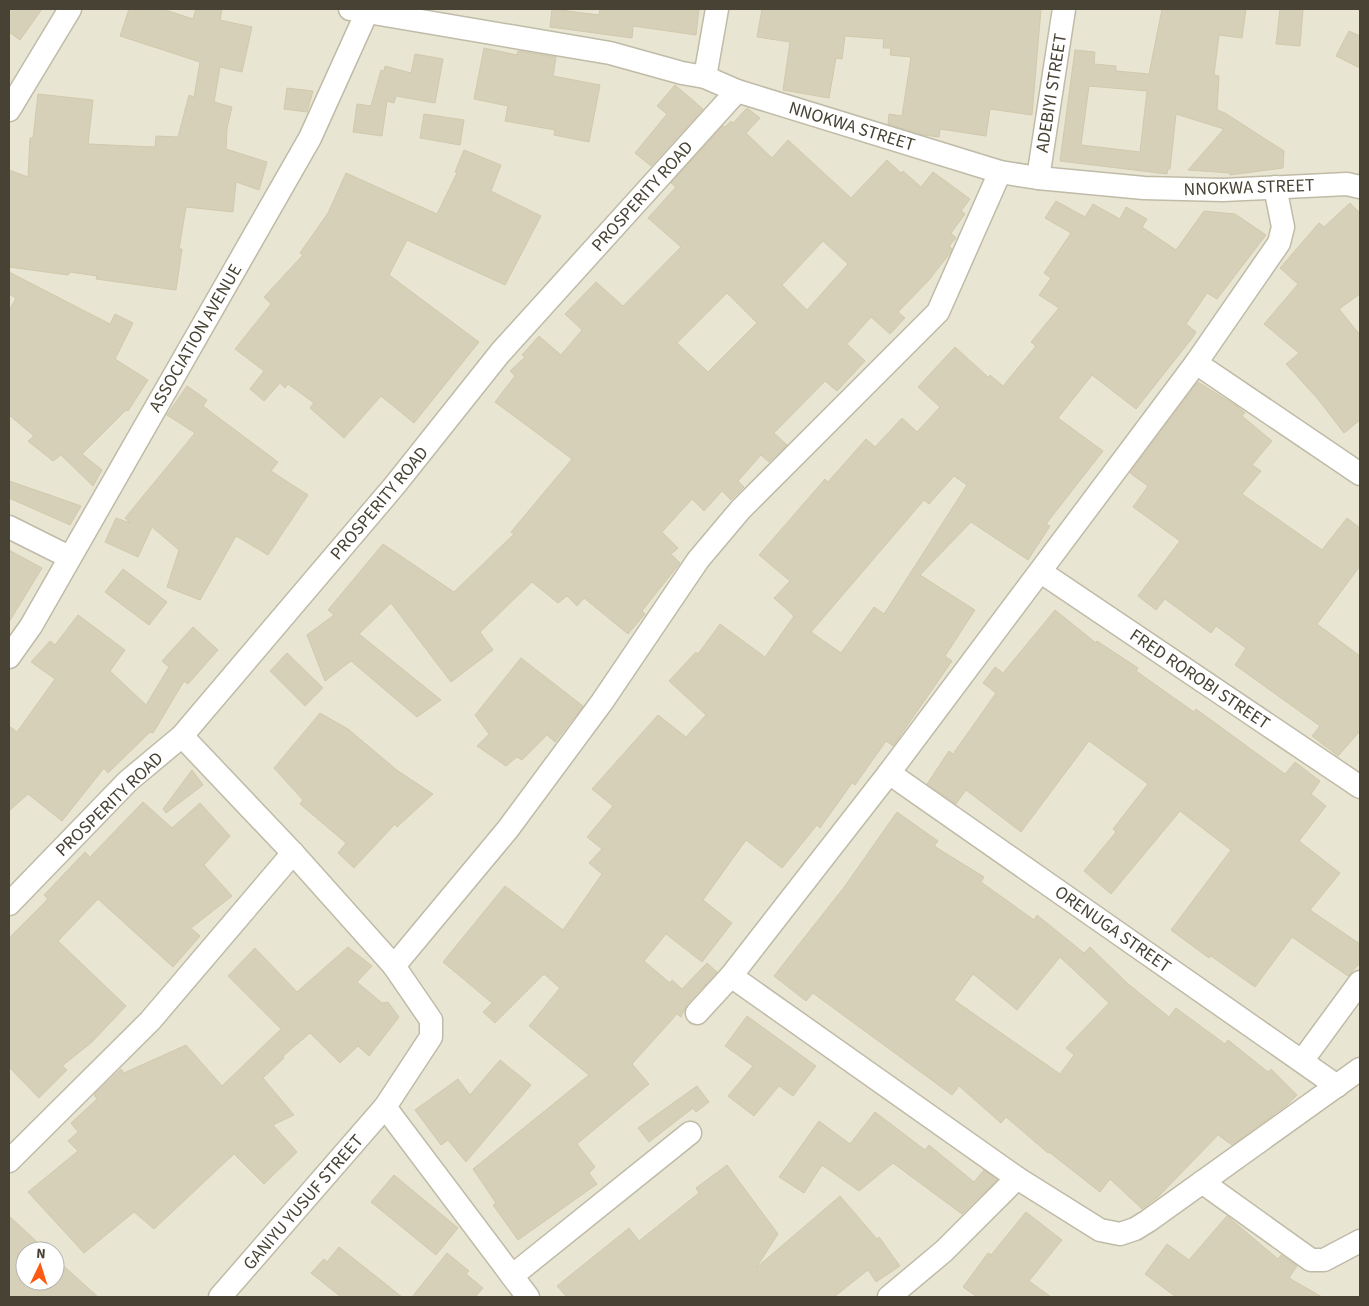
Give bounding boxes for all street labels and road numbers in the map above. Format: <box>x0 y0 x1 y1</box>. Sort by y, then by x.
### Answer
street label: ADEBIYI STREET <box>1030 31 1073 154</box>
street label: NNOKWA STREET <box>786 95 918 158</box>
street label: PROSPERITY ROAD <box>586 136 699 257</box>
street label: NNOKWA STREET <box>1183 173 1315 202</box>
street label: ASSOCIATION AVENUE <box>143 260 248 417</box>
street label: PROSPERITY ROAD <box>324 441 434 565</box>
street label: FRED ROROBI STREET <box>1125 623 1275 736</box>
street label: PROSPERITY ROAD <box>50 746 169 862</box>
street label: ORENUGA STREET <box>1049 880 1176 979</box>
street label: GANIYU YUSUF STREET <box>237 1129 369 1275</box>

